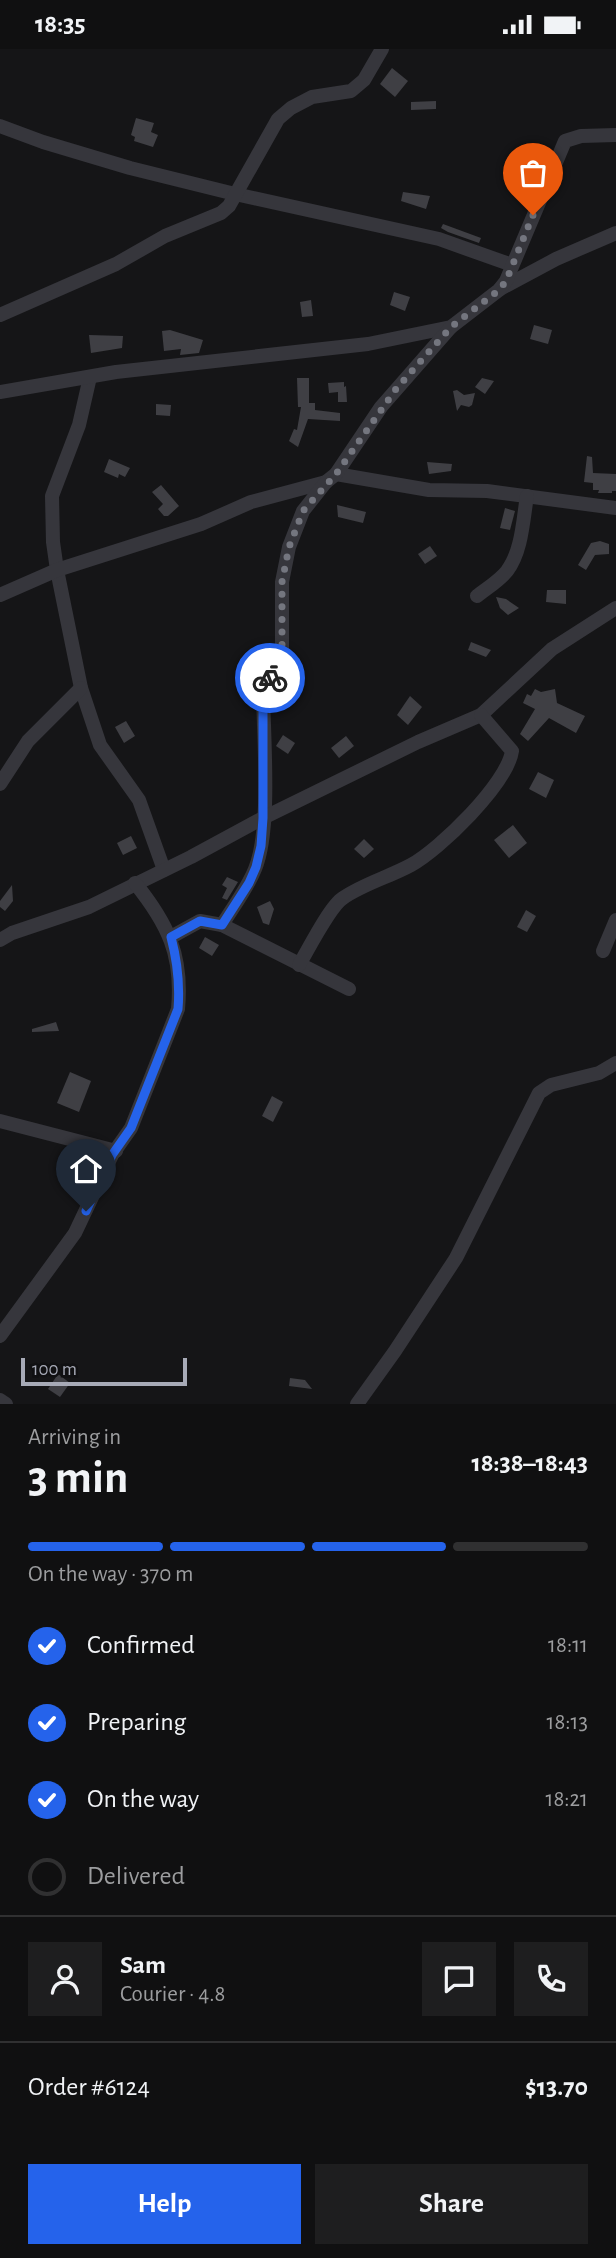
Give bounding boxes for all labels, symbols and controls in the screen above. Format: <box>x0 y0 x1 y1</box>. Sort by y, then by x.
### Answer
text: 18:35 <box>35 11 86 37</box>
pin <box>503 143 563 215</box>
icon: bag <box>514 154 552 192</box>
courier <box>235 643 305 713</box>
icon: bike <box>251 659 289 697</box>
pin <box>56 1139 116 1211</box>
icon: home <box>67 1150 105 1188</box>
scale bar <box>21 1355 187 1387</box>
text: 100 m <box>32 1360 77 1379</box>
text: Arriving in <box>28 1426 121 1449</box>
text: 18:38–18:43 <box>471 1450 588 1476</box>
text: 3 min <box>28 1455 128 1501</box>
text: On the way · 370 m <box>28 1563 194 1586</box>
icon: check <box>28 1627 66 1665</box>
text: Confirmed <box>87 1632 195 1658</box>
text: 18:11 <box>548 1634 588 1657</box>
icon: check <box>28 1704 66 1742</box>
text: Preparing <box>87 1709 186 1735</box>
text: 18:13 <box>547 1711 588 1734</box>
icon: check <box>28 1781 66 1819</box>
text: On the way <box>87 1786 199 1812</box>
text: 18:21 <box>546 1788 588 1811</box>
text: Delivered <box>87 1863 185 1889</box>
button: person <box>28 1942 102 2016</box>
button: chat <box>422 1942 496 2016</box>
button: phone <box>514 1942 588 2016</box>
text: Sam <box>120 1952 166 1978</box>
text: Courier · 4.8 <box>120 1983 225 2006</box>
text: Order #6124 <box>28 2074 150 2100</box>
text: $13.70 <box>525 2074 588 2100</box>
button: Help <box>28 2164 301 2244</box>
button: Share <box>315 2164 588 2244</box>

